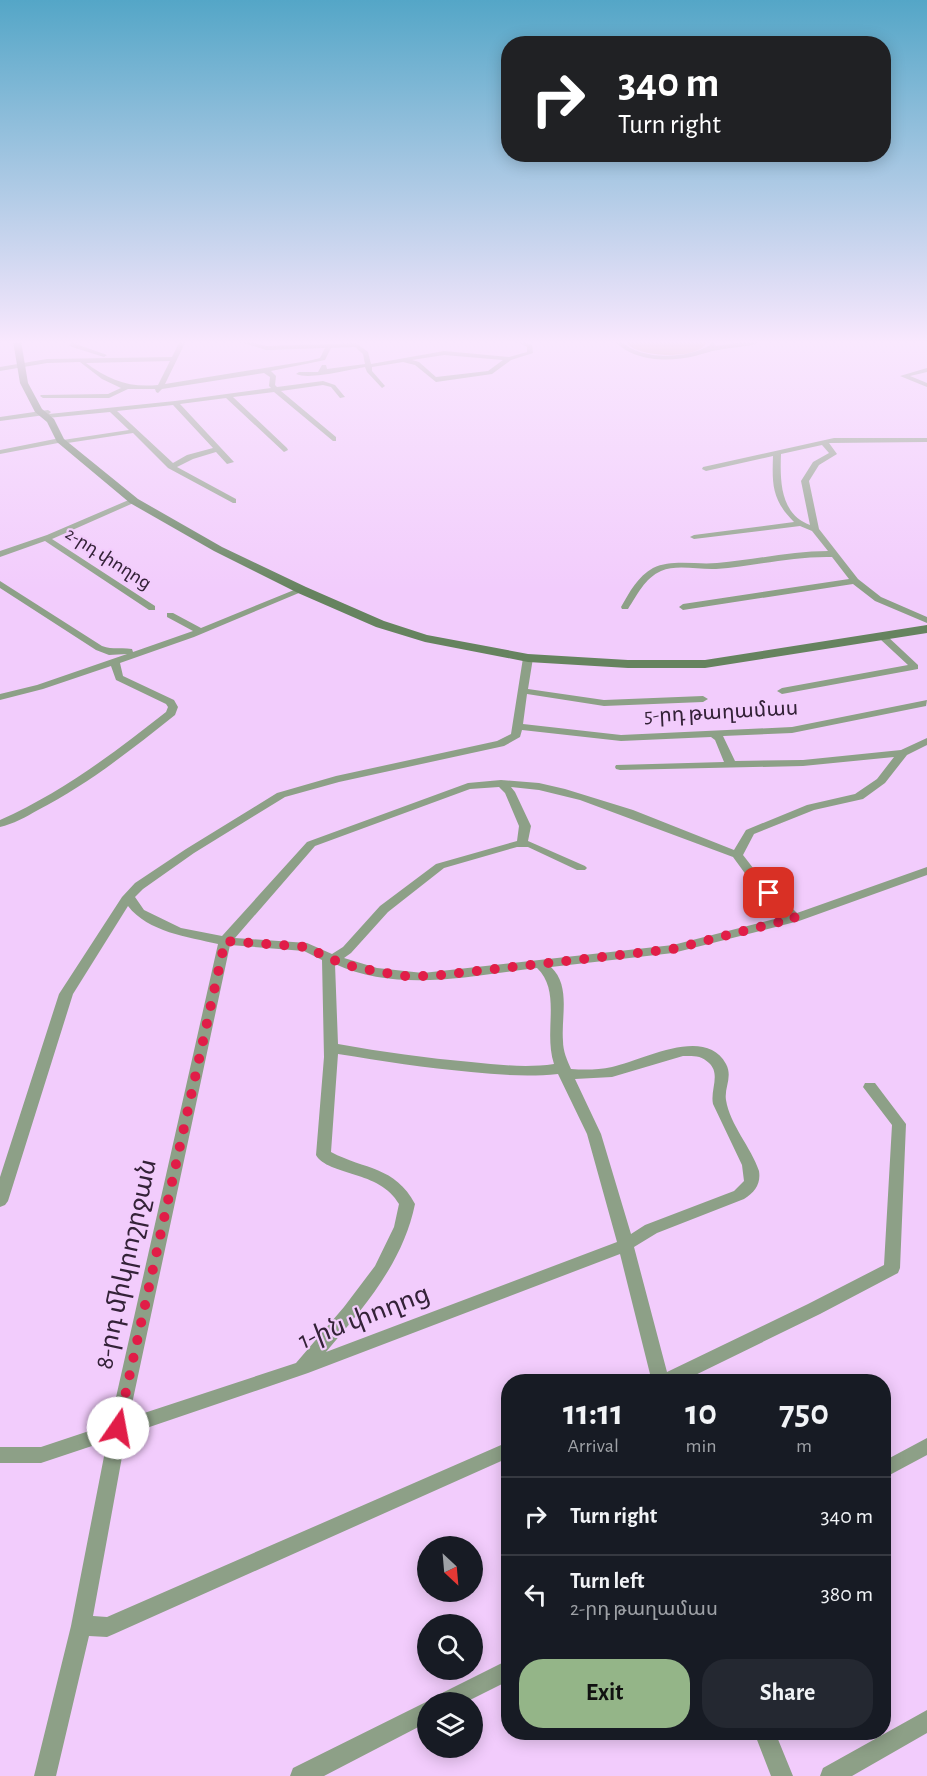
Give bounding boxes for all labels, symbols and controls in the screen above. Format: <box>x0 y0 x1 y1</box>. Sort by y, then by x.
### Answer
icon: right <box>519 60 597 138</box>
text: 340 m <box>618 62 719 104</box>
text: Turn right <box>618 111 721 138</box>
street label: 2-րդ փողոց <box>62 525 154 593</box>
street label: 5-րդ թաղամաս <box>643 697 799 728</box>
pin <box>743 867 794 918</box>
icon: arrive <box>752 876 785 909</box>
street label: 8-րդ միկրոշրջան <box>91 1157 162 1372</box>
street label: 1-ին փողոց <box>295 1280 433 1355</box>
text: 11:11 <box>563 1395 623 1431</box>
text: 10 <box>685 1395 717 1431</box>
text: 750 <box>779 1395 829 1431</box>
position arrow <box>86 1396 150 1460</box>
text: Arrival <box>567 1436 619 1456</box>
text: min <box>686 1436 717 1456</box>
text: m <box>796 1436 812 1456</box>
icon: right <box>519 1500 552 1533</box>
text: Turn right <box>570 1505 657 1527</box>
text: 340 m <box>821 1505 873 1527</box>
north arrow <box>417 1536 483 1602</box>
map controls <box>417 1536 483 1758</box>
text: Turn left <box>570 1570 644 1592</box>
icon: left <box>519 1578 552 1611</box>
text: 380 m <box>821 1583 873 1605</box>
text: 2-րդ թաղամաս <box>570 1599 718 1619</box>
button: search <box>417 1614 483 1680</box>
button: Exit <box>519 1659 690 1728</box>
button: Share <box>702 1659 873 1728</box>
button: layers <box>417 1692 483 1758</box>

